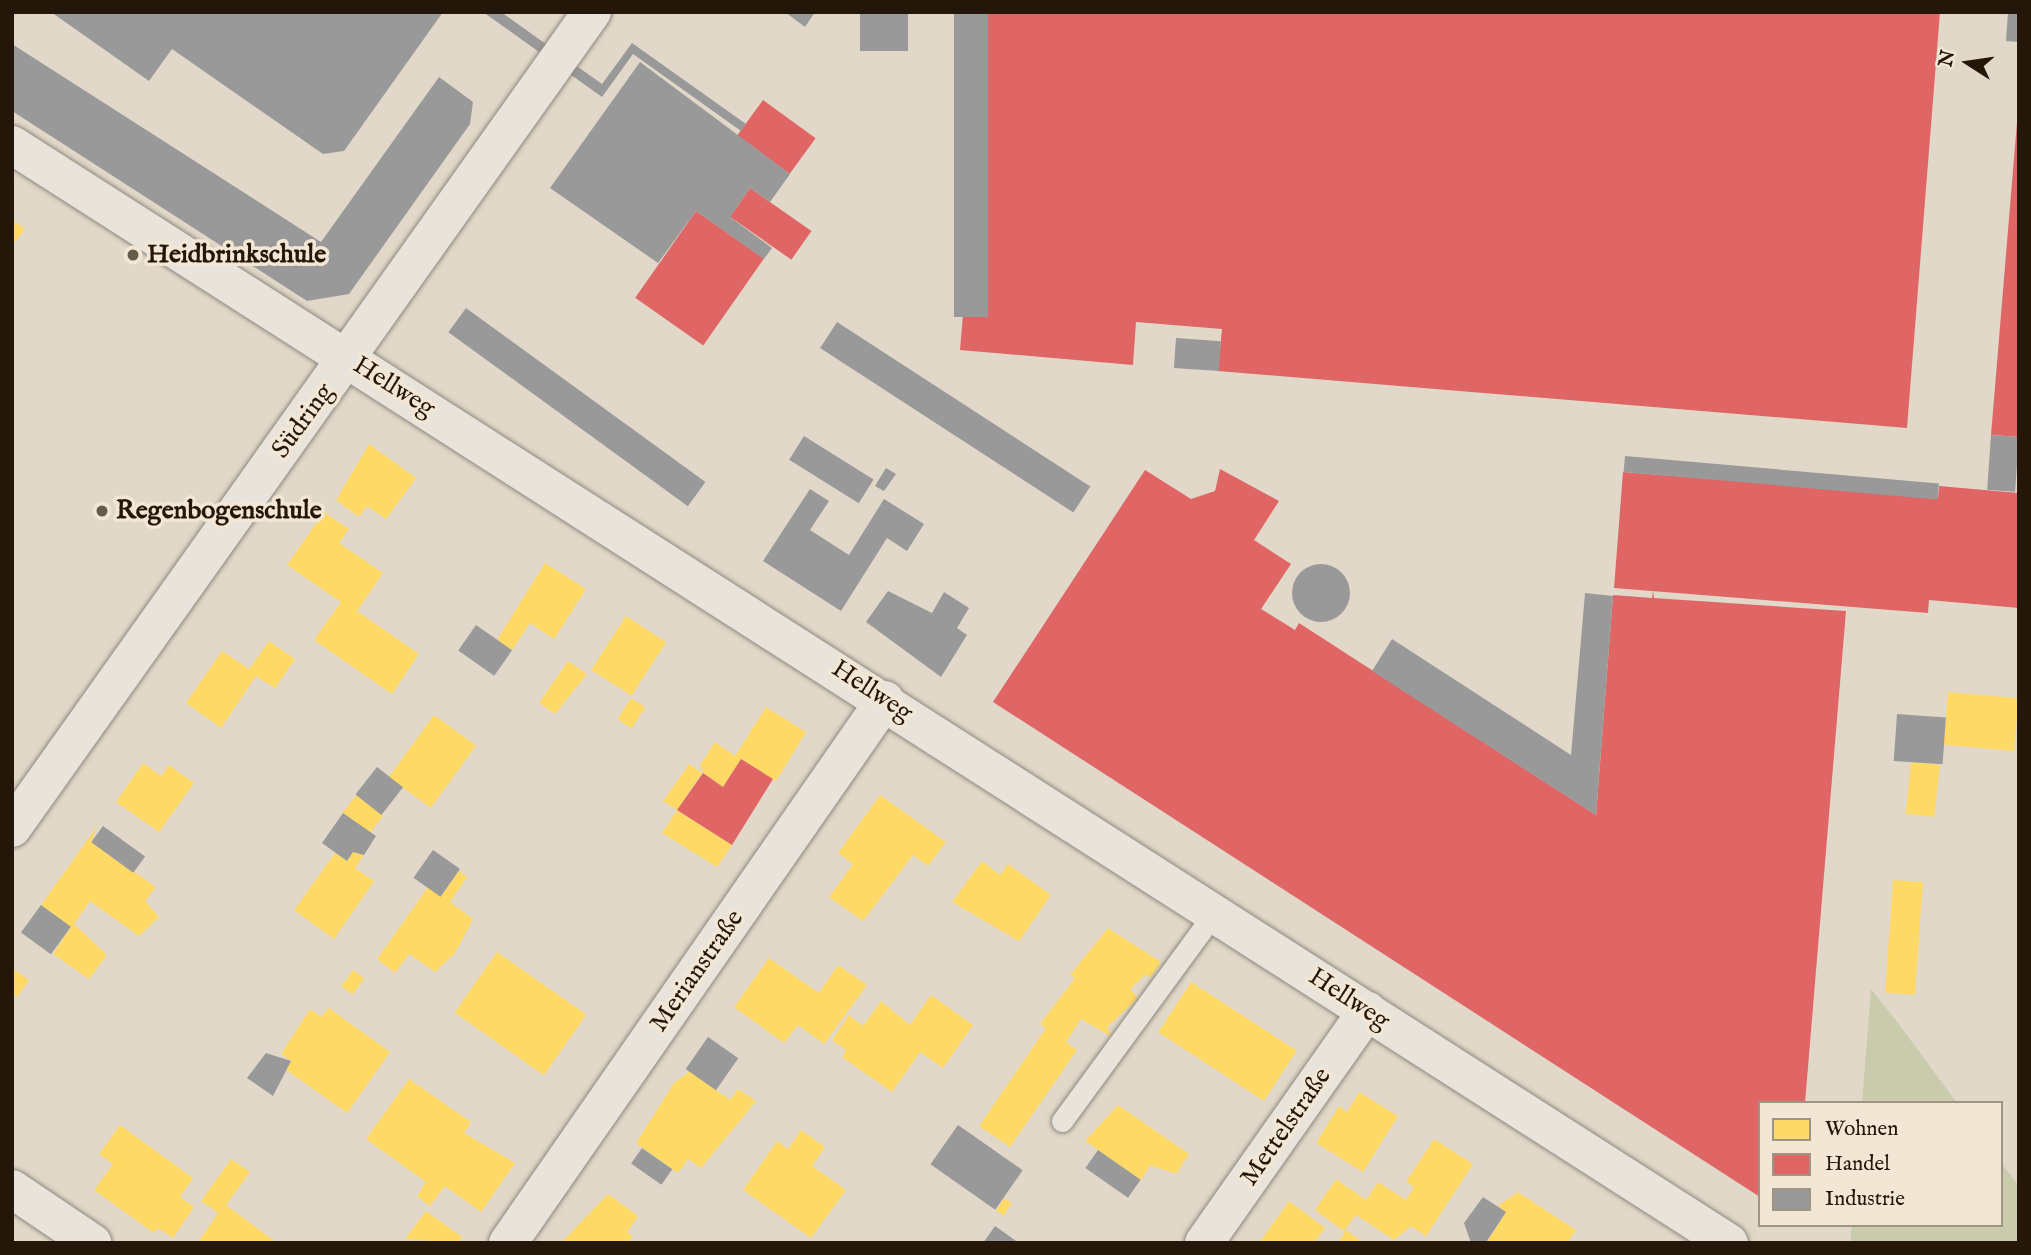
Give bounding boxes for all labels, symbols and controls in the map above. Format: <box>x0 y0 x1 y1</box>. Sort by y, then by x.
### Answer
north arrow <box>1933 28 2003 98</box>
text: N <box>1934 48 1961 69</box>
place label: Heidbrinkschule <box>147 239 326 271</box>
marker: Heidbrinkschule <box>125 247 141 263</box>
street label: Hellweg <box>347 350 441 424</box>
street label: Südring <box>265 377 341 465</box>
place label: Regenbogenschule <box>116 495 322 527</box>
marker: Regenbogenschule <box>94 503 110 519</box>
street label: Hellweg <box>825 653 919 729</box>
street label: Merianstraße <box>644 904 750 1038</box>
street label: Hellweg <box>1302 961 1396 1037</box>
street label: Mettelstraße <box>1234 1062 1338 1192</box>
legend <box>1758 1101 2003 1227</box>
text: Wohnen <box>1825 1116 1898 1143</box>
text: Handel <box>1825 1151 1890 1178</box>
text: Industrie <box>1825 1186 1905 1213</box>

